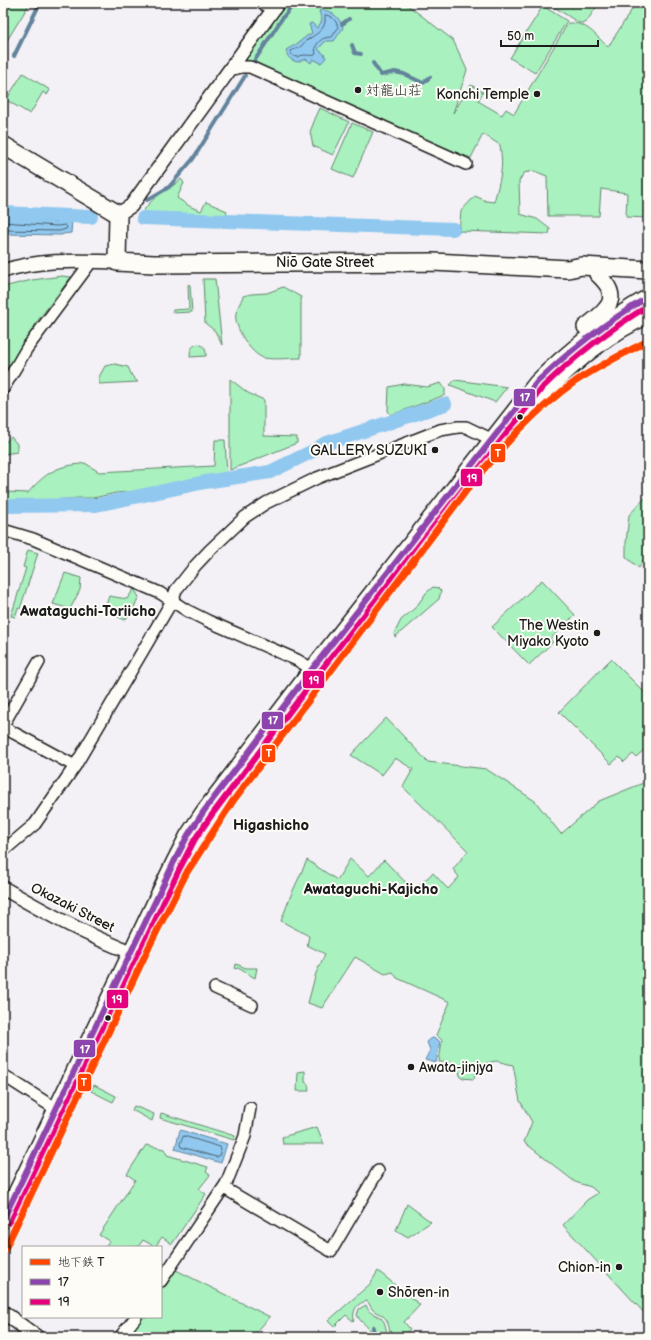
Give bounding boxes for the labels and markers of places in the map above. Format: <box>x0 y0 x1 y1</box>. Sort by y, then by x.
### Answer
place label: 対龍山荘 <box>366 82 422 99</box>
marker: 対龍山荘 <box>353 85 363 95</box>
place label: Konchi Temple <box>436 86 529 103</box>
marker: Konchi Temple <box>532 89 542 99</box>
unlabelled marker <box>515 412 525 422</box>
place label: GALLERY SUZUKI <box>310 442 427 459</box>
marker: GALLERY SUZUKI <box>430 445 440 455</box>
place label: The Westin Miyako Kyoto <box>507 617 589 650</box>
marker: The Westin Miyako Kyoto <box>592 628 602 638</box>
unlabelled marker <box>103 1013 113 1023</box>
place label: Awata-jinjya <box>419 1059 493 1076</box>
marker: Awata-jinjya <box>406 1062 416 1072</box>
place label: Chion-in <box>558 1259 611 1276</box>
marker: Chion-in <box>614 1262 624 1272</box>
place label: Shōren-in <box>388 1284 450 1301</box>
marker: Shōren-in <box>375 1287 385 1297</box>

